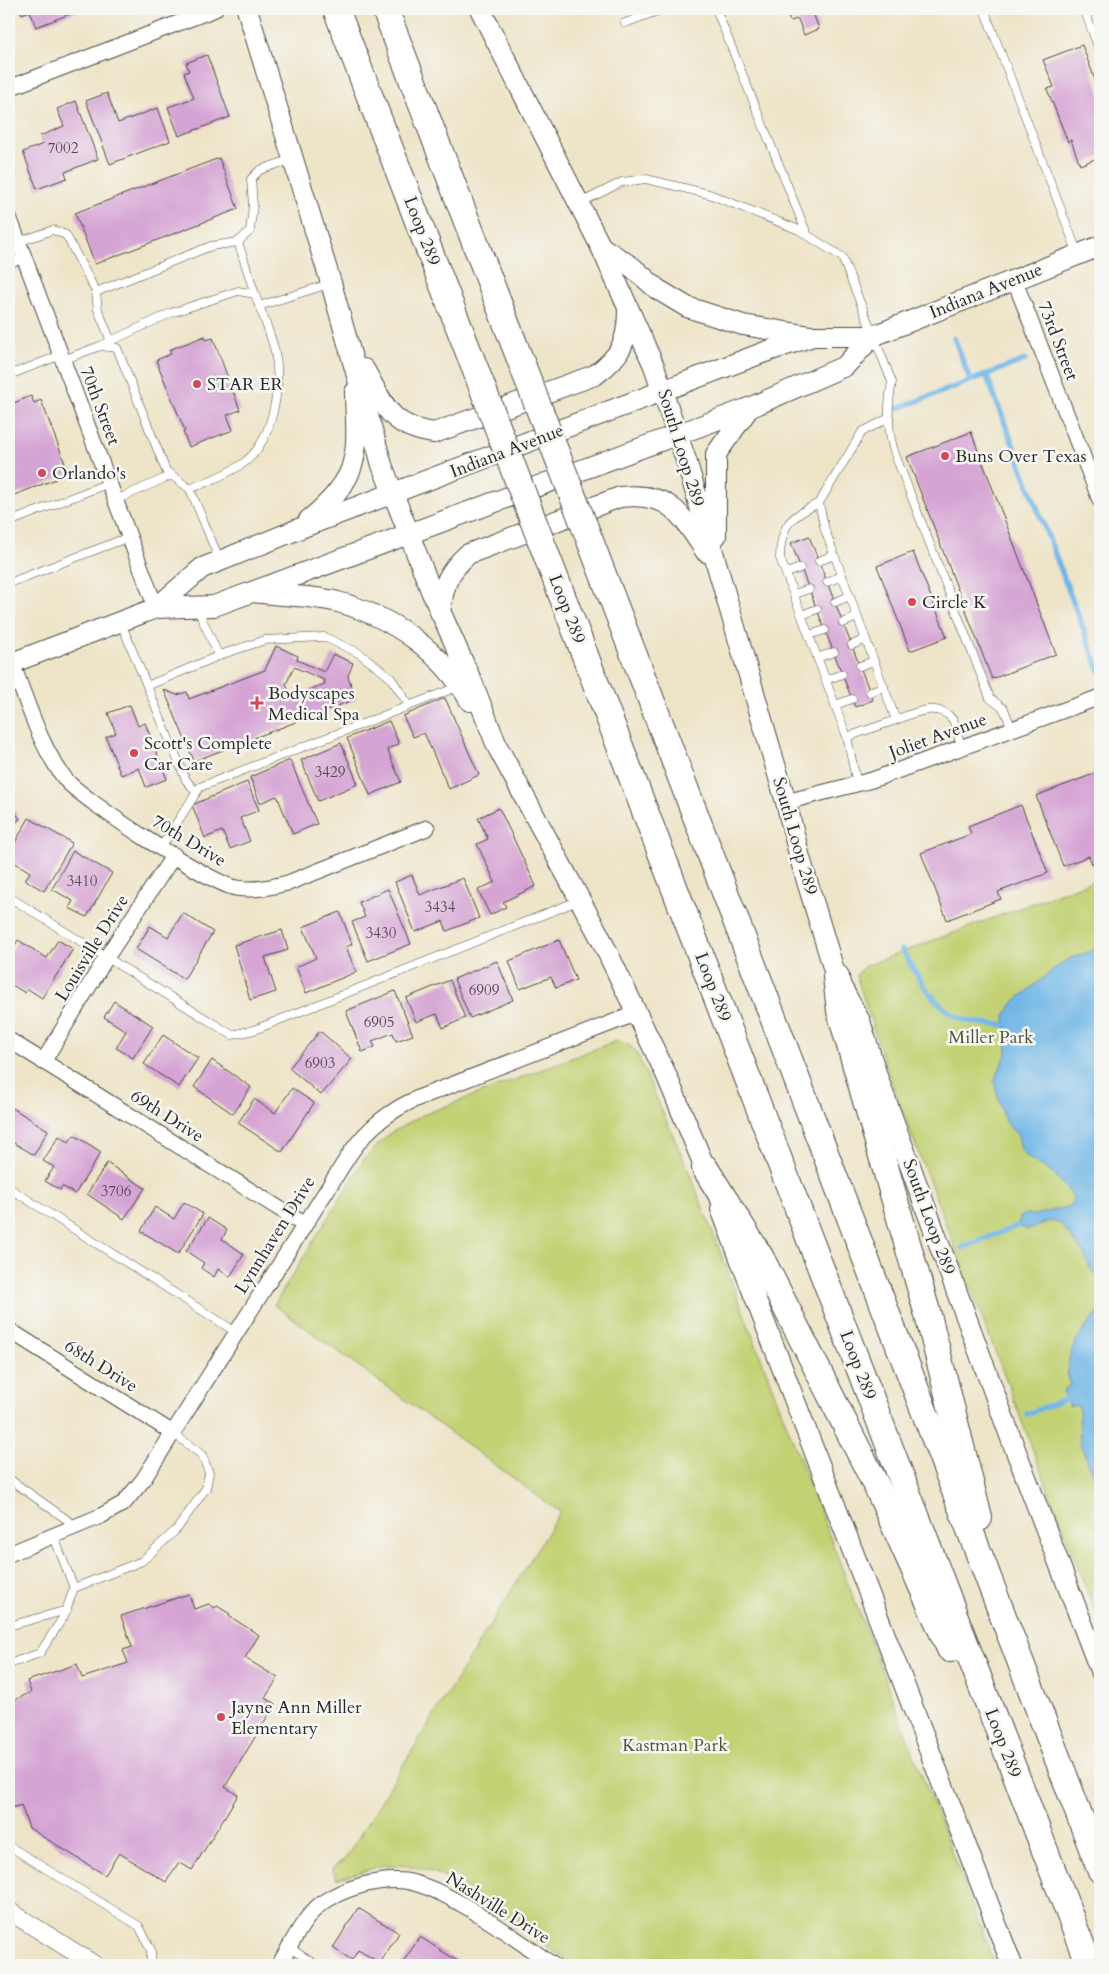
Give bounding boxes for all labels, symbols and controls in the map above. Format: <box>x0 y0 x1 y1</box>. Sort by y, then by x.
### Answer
house number: 7002 <box>48 138 79 158</box>
street label: Loop 289 <box>397 193 447 269</box>
street label: Indiana Avenue <box>926 257 1046 325</box>
street label: 73rd Street <box>1032 298 1085 384</box>
street label: 70th Street <box>74 363 126 449</box>
place label: STAR ER <box>207 372 283 397</box>
marker: STAR ER <box>191 378 203 390</box>
street label: South Loop 289 <box>651 386 711 510</box>
street label: Indiana Avenue <box>446 418 568 484</box>
place label: Buns Over Texas <box>955 444 1087 469</box>
marker: Buns Over Texas <box>939 450 951 462</box>
place label: Orlando's <box>52 461 126 486</box>
marker: Orlando's <box>36 467 48 479</box>
street label: Loop 289 <box>542 571 592 647</box>
place label: Circle K <box>922 590 987 615</box>
marker: Circle K <box>906 596 918 608</box>
place label: Bodyscapes Medical Spa <box>268 681 360 727</box>
marker: Bodyscapes Medical Spa <box>250 696 264 710</box>
street label: Joliet Avenue <box>883 707 990 766</box>
place label: Scott's Complete Car Care <box>144 731 272 777</box>
marker: Scott's Complete Car Care <box>128 747 140 759</box>
house number: 3429 <box>315 762 346 782</box>
street label: South Loop 289 <box>766 774 824 898</box>
street label: 70th Drive <box>147 809 231 873</box>
house number: 3410 <box>67 871 98 891</box>
street label: Louisville Drive <box>49 890 135 1006</box>
house number: 3434 <box>425 897 456 917</box>
house number: 3430 <box>366 923 397 943</box>
street label: Loop 289 <box>688 949 738 1025</box>
house number: 6909 <box>469 980 500 1000</box>
house number: 6905 <box>364 1012 394 1032</box>
park label: Miller Park <box>948 1025 1034 1050</box>
house number: 6903 <box>305 1053 335 1073</box>
street label: 69th Drive <box>125 1084 209 1148</box>
street label: South Loop 289 <box>896 1156 962 1278</box>
street label: Lynnhaven Drive <box>229 1171 321 1299</box>
house number: 3706 <box>101 1181 132 1201</box>
street label: Loop 289 <box>833 1327 883 1403</box>
street label: 68th Drive <box>59 1334 143 1398</box>
place label: Jayne Ann Miller Elementary <box>228 1695 362 1741</box>
street label: Loop 289 <box>978 1705 1028 1781</box>
marker: Jayne Ann Miller Elementary <box>215 1711 227 1723</box>
park label: Kastman Park <box>622 1733 728 1758</box>
street label: Nashville Drive <box>441 1866 555 1950</box>

